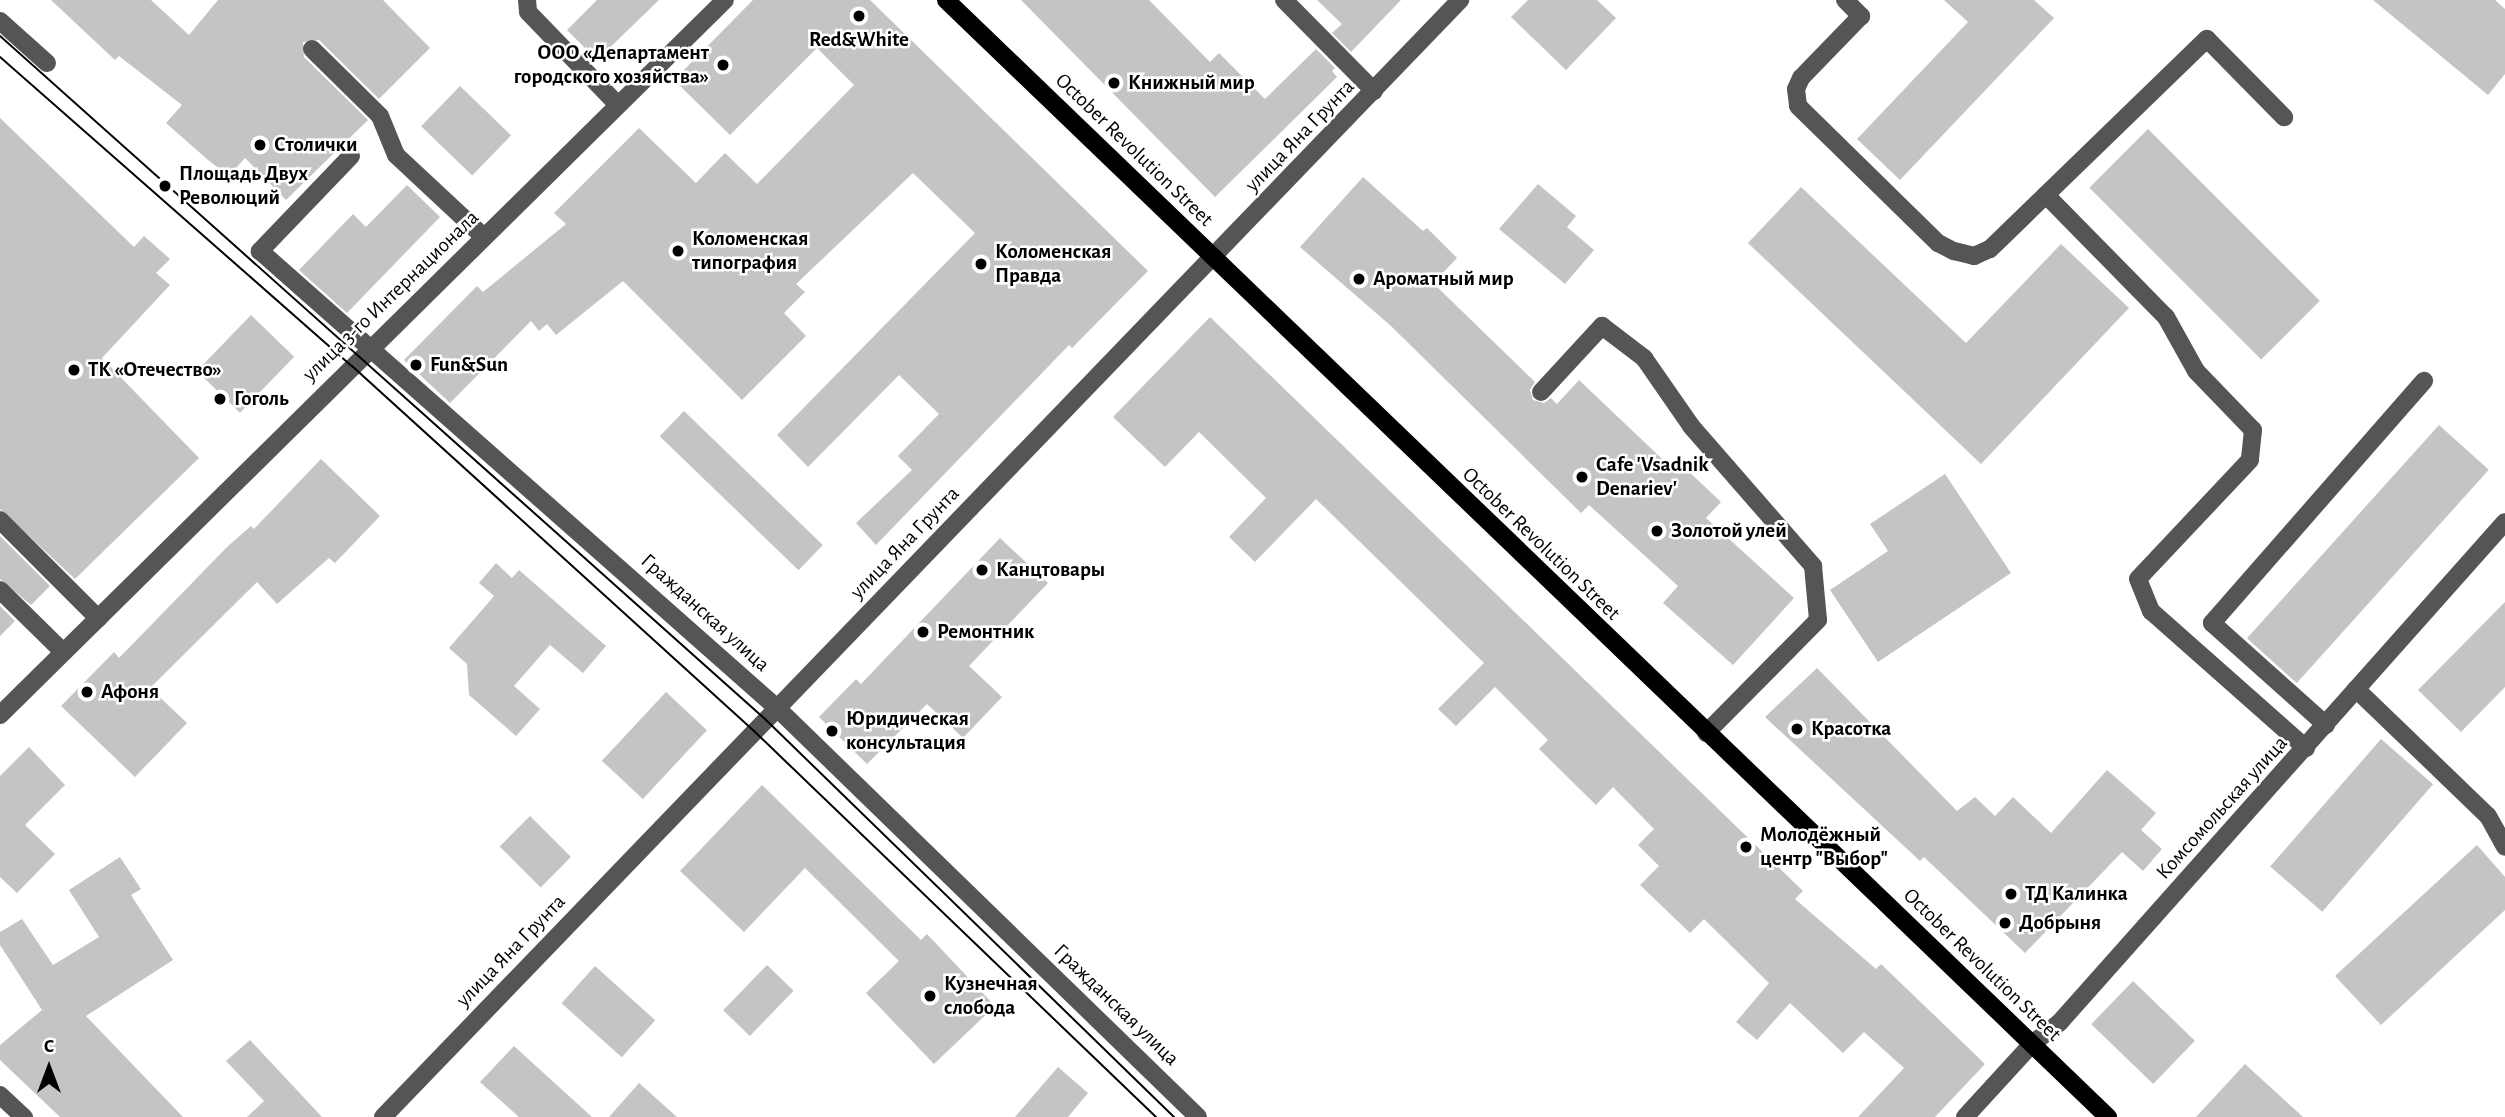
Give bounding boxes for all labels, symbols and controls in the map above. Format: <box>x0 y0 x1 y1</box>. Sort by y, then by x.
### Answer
marker: Red&White <box>851 8 867 24</box>
place label: Red&White <box>809 27 909 53</box>
place label: ООО «Департамент городского хозяйства» <box>514 40 709 90</box>
marker: ООО «Департамент городского хозяйства» <box>715 57 731 73</box>
street label: October Revolution Street <box>1050 68 1218 232</box>
place label: Книжный мир <box>1128 70 1255 96</box>
marker: Книжный мир <box>1106 75 1122 91</box>
street label: улица Яна Грунта <box>1240 75 1360 197</box>
place label: Столички <box>274 132 357 158</box>
marker: Столички <box>252 137 268 153</box>
place label: Площадь Двух Революций <box>179 161 308 211</box>
marker: Площадь Двух Революций <box>157 178 173 194</box>
street label: улица 3-го Интернационала <box>298 205 484 387</box>
place label: Коломенская типография <box>692 226 808 276</box>
place label: Коломенская Правда <box>995 239 1111 289</box>
marker: Коломенская типография <box>670 243 686 259</box>
marker: Коломенская Правда <box>973 256 989 272</box>
place label: Ароматный мир <box>1373 266 1514 292</box>
marker: Ароматный мир <box>1351 271 1367 287</box>
place label: Fun&Sun <box>430 352 508 378</box>
place label: ТК «Отечество» <box>88 357 222 383</box>
marker: Fun&Sun <box>408 357 424 373</box>
marker: ТК «Отечество» <box>66 362 82 378</box>
place label: Гоголь <box>234 386 289 412</box>
marker: Гоголь <box>212 391 228 407</box>
place label: Cafe 'Vsadnik Denariev' <box>1596 452 1709 502</box>
street label: October Revolution Street <box>1457 462 1625 626</box>
marker: Cafe 'Vsadnik Denariev' <box>1574 469 1590 485</box>
street label: улица Яна Грунта <box>845 482 965 604</box>
place label: Золотой улей <box>1671 518 1787 544</box>
marker: Золотой улей <box>1649 523 1665 539</box>
street label: Гражданская улица <box>635 549 775 677</box>
place label: Канцтовары <box>996 557 1105 583</box>
marker: Канцтовары <box>974 562 990 578</box>
place label: Ремонтник <box>937 619 1035 645</box>
marker: Ремонтник <box>915 624 931 640</box>
place label: Афоня <box>101 679 159 705</box>
marker: Афоня <box>79 684 95 700</box>
place label: Юридическая консультация <box>846 706 969 756</box>
place label: Красотка <box>1811 716 1891 742</box>
marker: Красотка <box>1789 721 1805 737</box>
marker: Юридическая консультация <box>824 723 840 739</box>
street label: Комсомольская улица <box>2151 731 2293 885</box>
place label: Молодёжный центр "Выбор" <box>1760 822 1888 872</box>
marker: Молодёжный центр "Выбор" <box>1738 839 1754 855</box>
place label: ТД Калинка <box>2025 881 2128 907</box>
street label: October Revolution Street <box>1898 883 2066 1047</box>
marker: ТД Калинка <box>2003 886 2019 902</box>
street label: улица Яна Грунта <box>451 890 571 1012</box>
place label: Добрыня <box>2019 910 2101 936</box>
marker: Добрыня <box>1997 915 2013 931</box>
street label: Гражданская улица <box>1048 939 1184 1071</box>
place label: Кузнечная слобода <box>944 971 1038 1021</box>
marker: Кузнечная слобода <box>922 988 938 1004</box>
north arrow <box>14 1033 84 1103</box>
text: С <box>44 1037 54 1056</box>

